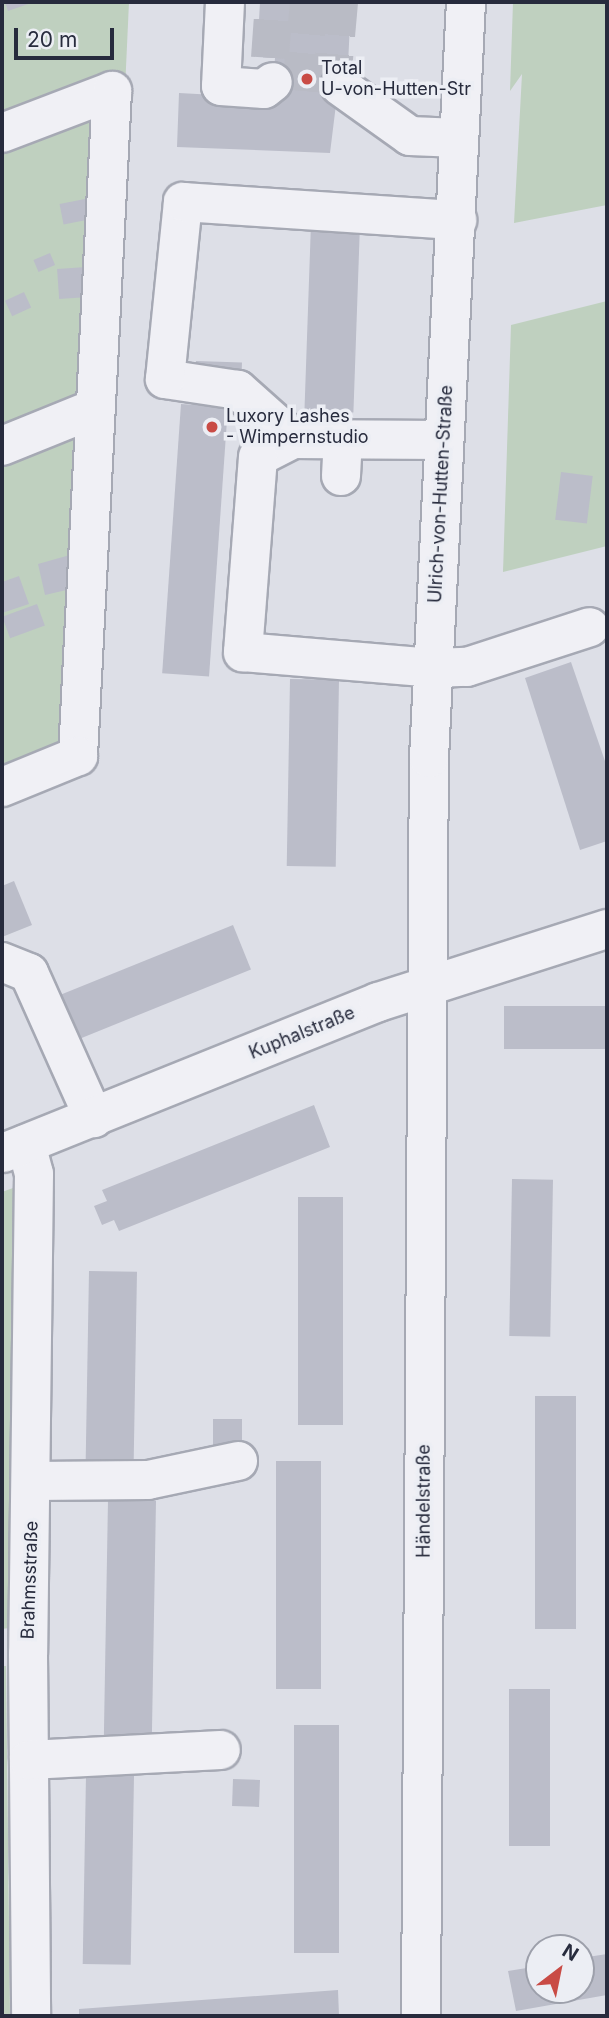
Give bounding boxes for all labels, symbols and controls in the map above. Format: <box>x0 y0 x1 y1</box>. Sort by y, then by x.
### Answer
scale bar <box>18 14 117 58</box>
text: 20 m <box>27 27 77 52</box>
place label: Total U-von-Hutten-Str <box>321 58 471 100</box>
marker: Total U-von-Hutten-Str <box>299 71 315 87</box>
street label: Ulrich-von-Hutten-Straße <box>425 384 457 604</box>
place label: Luxory Lashes - Wimpernstudio <box>226 406 369 448</box>
marker: Luxory Lashes - Wimpernstudio <box>204 419 220 435</box>
street label: Kuphalstraße <box>246 1002 358 1064</box>
street label: Händelstraße <box>413 1444 435 1558</box>
street label: Brahmsstraße <box>17 1520 43 1640</box>
north arrow <box>525 1934 595 2004</box>
text: N <box>558 1939 583 1966</box>

